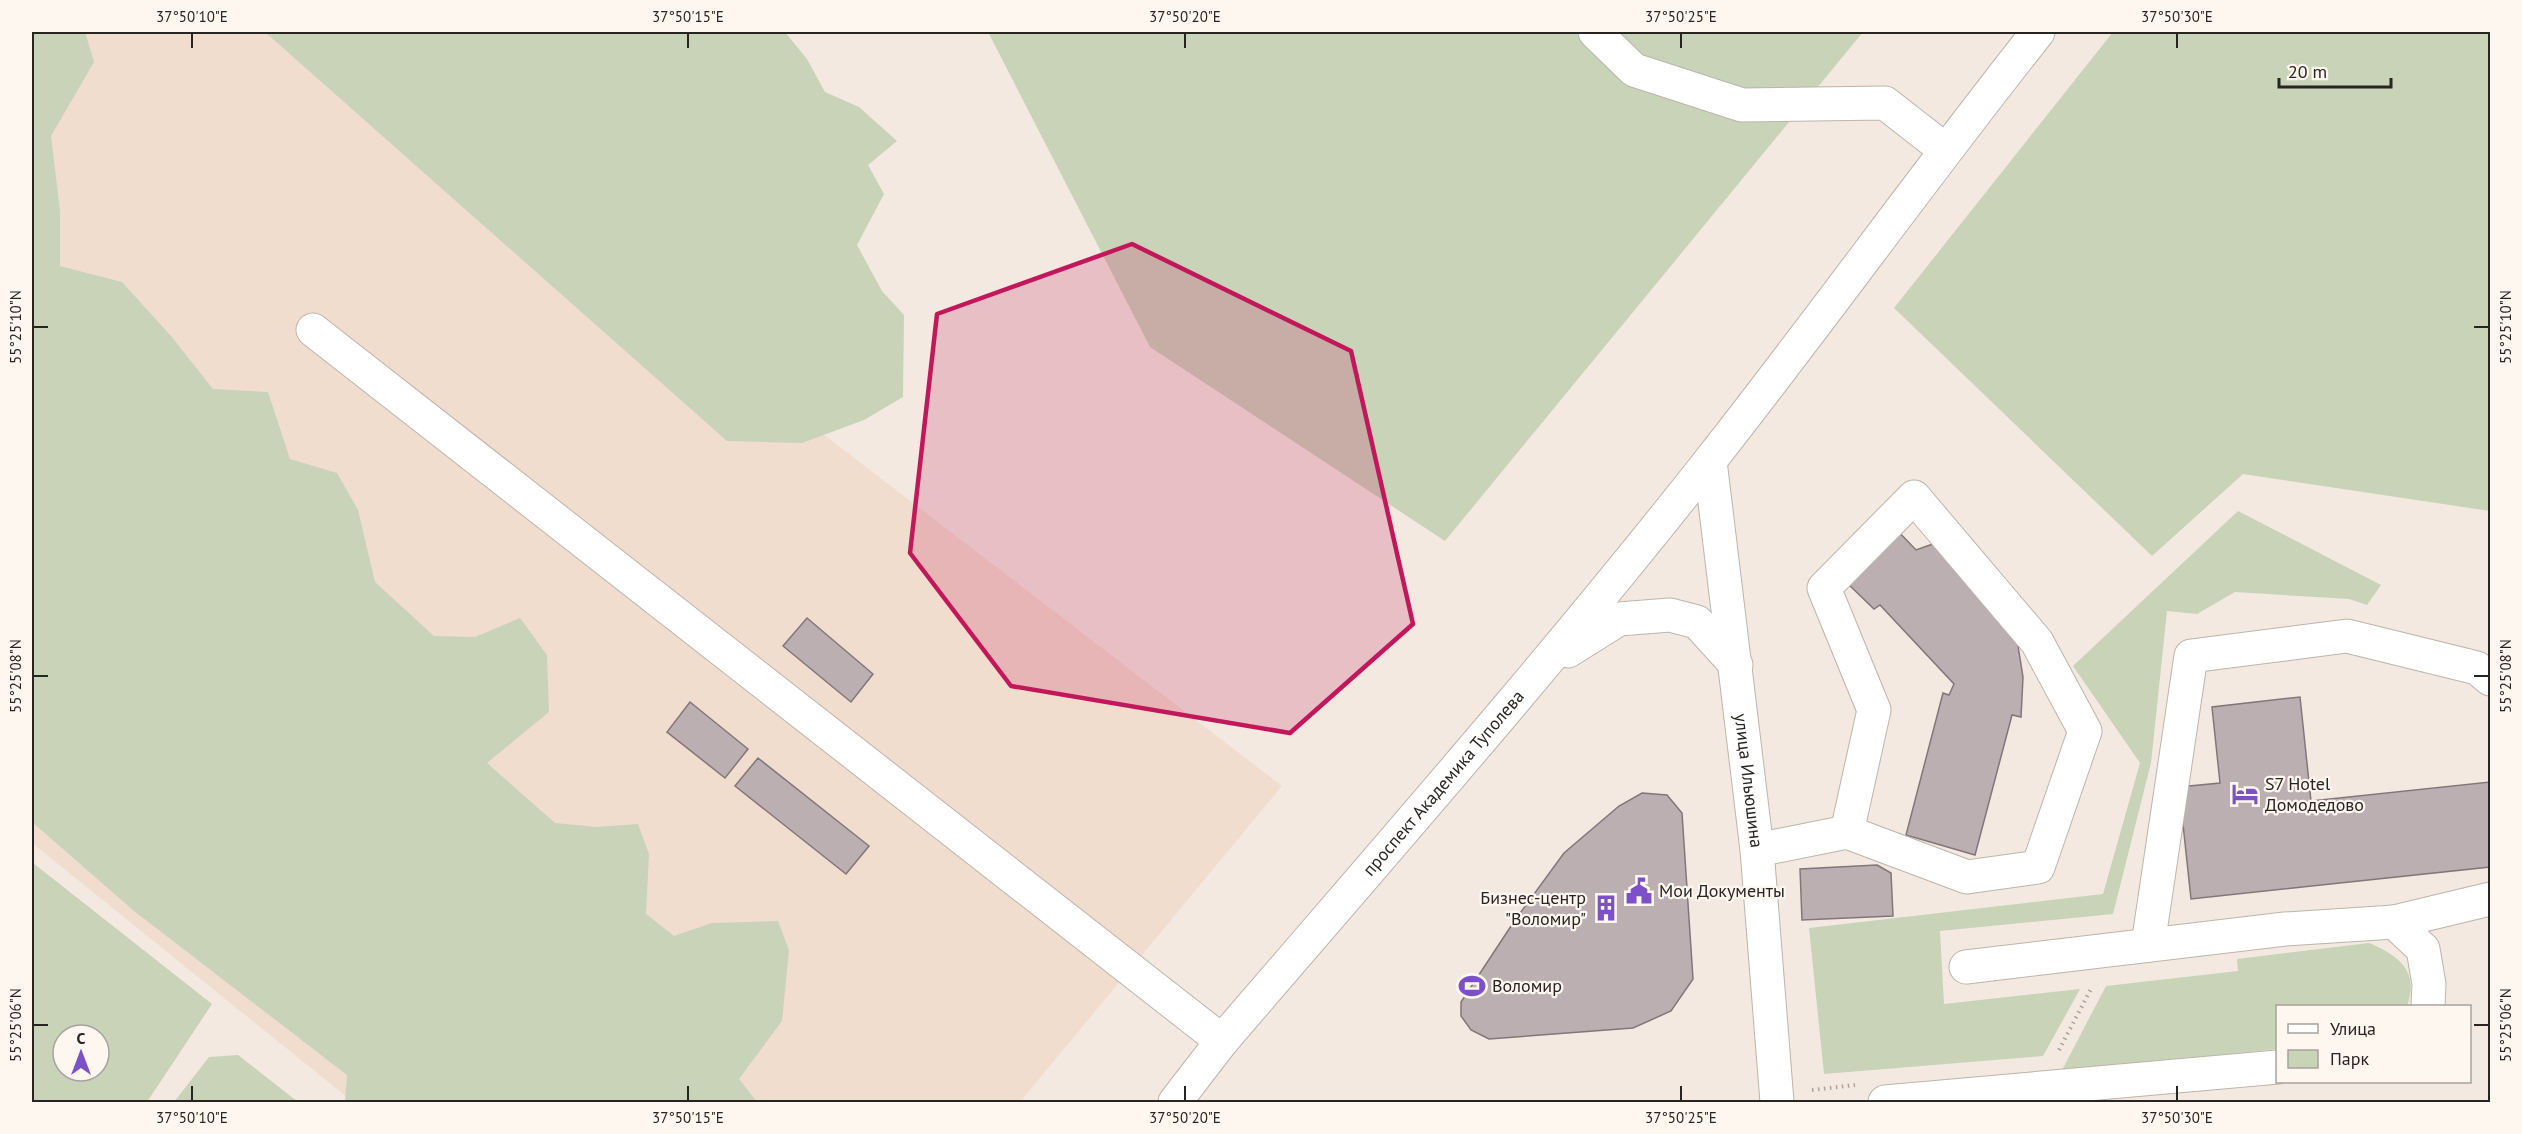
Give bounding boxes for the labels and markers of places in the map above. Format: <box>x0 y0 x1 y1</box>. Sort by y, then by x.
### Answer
place label: S7 Hotel Домодедово <box>2265 772 2364 816</box>
hotel icon: S7 Hotel Домодедово <box>2230 779 2260 809</box>
public building icon: Мои Документы <box>1624 876 1654 906</box>
place label: Мои Документы <box>1659 879 1785 902</box>
place label: Бизнес-центр "Воломир" <box>1480 886 1586 930</box>
building icon: Бизнес-центр "Воломир" <box>1591 893 1621 923</box>
sports icon: Воломир <box>1457 971 1487 1001</box>
place label: Воломир <box>1492 974 1562 997</box>

